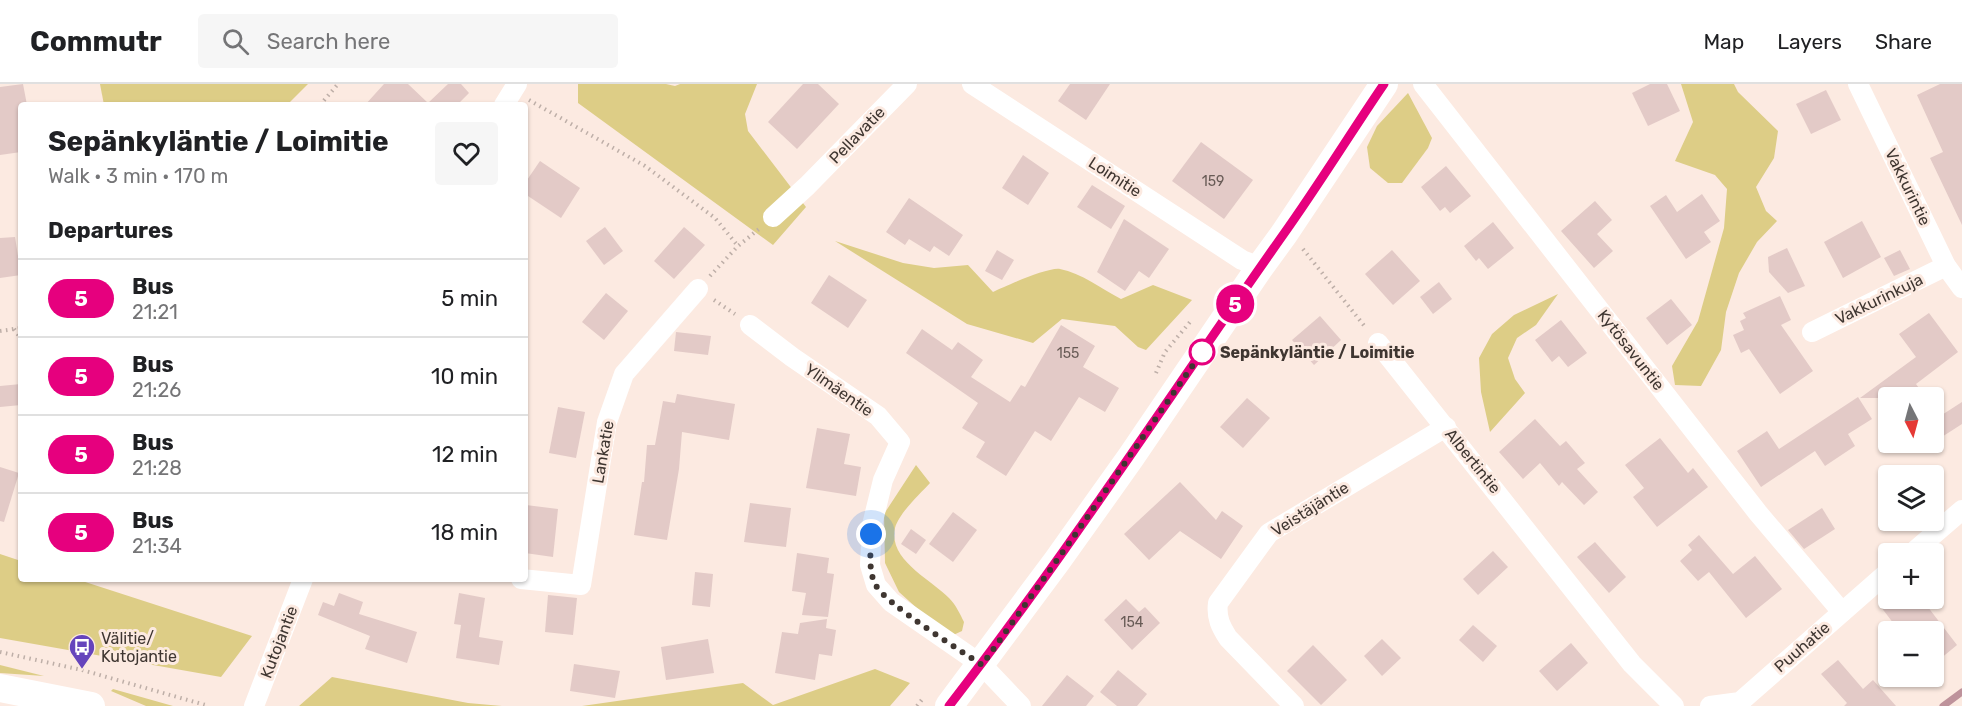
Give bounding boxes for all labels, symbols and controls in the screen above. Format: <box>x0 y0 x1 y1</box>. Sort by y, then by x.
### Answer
search box <box>198 14 618 68</box>
text: Commutr <box>30 25 162 58</box>
icon: search <box>219 25 252 58</box>
text: Search here <box>267 28 390 55</box>
text: Map <box>1703 29 1744 54</box>
text: Layers <box>1777 29 1842 54</box>
text: Share <box>1875 29 1932 54</box>
street label: Pellavatie <box>825 102 889 167</box>
button: heart <box>435 122 498 185</box>
text: Sepänkyläntie / Loimitie <box>48 125 389 158</box>
street label: Vakkurintie <box>1881 145 1935 229</box>
street label: Loimitie <box>1085 153 1145 201</box>
text: Walk · 3 min · 170 m <box>48 164 228 188</box>
house number: 159 <box>1202 173 1224 190</box>
text: Departures <box>48 217 173 244</box>
street label: Vakkurinkuja <box>1832 270 1926 328</box>
text: Bus <box>132 273 174 300</box>
line badge: 5 <box>1216 284 1254 324</box>
text: 5 min <box>441 285 498 312</box>
text: 5 <box>74 286 88 311</box>
text: 5 <box>1228 292 1242 317</box>
text: 21:21 <box>132 300 178 324</box>
street label: Kytösavuntie <box>1594 306 1668 394</box>
marker: Sepänkyläntie / Loimitie <box>1189 339 1215 365</box>
place label: Sepänkyläntie / Loimitie <box>1220 343 1415 362</box>
house number: 155 <box>1057 345 1079 362</box>
text: Bus <box>132 351 174 378</box>
street label: Ylimäentie <box>801 360 877 420</box>
text: 10 min <box>431 363 498 390</box>
text: 5 <box>74 364 88 389</box>
text: 21:26 <box>132 378 181 402</box>
north arrow <box>1878 387 1944 453</box>
map controls <box>1878 387 1944 687</box>
street label: Lankatie <box>588 419 618 485</box>
street label: Albertintie <box>1441 425 1505 497</box>
text: Bus <box>132 429 174 456</box>
text: 12 min <box>432 441 498 468</box>
text: 5 <box>74 442 88 467</box>
text: 21:28 <box>132 456 182 480</box>
button: layers <box>1878 465 1944 531</box>
street label: Veistäjäntie <box>1268 478 1352 540</box>
text: Bus <box>132 507 174 534</box>
text: 18 min <box>431 519 498 546</box>
your location <box>856 519 886 549</box>
text: 5 <box>74 520 88 545</box>
text: 21:34 <box>132 534 182 558</box>
button: + <box>1878 543 1944 609</box>
street label: Kutojantie <box>257 603 301 681</box>
house number: 154 <box>1120 614 1144 631</box>
street label: Puuhatie <box>1770 618 1834 676</box>
button: − <box>1878 621 1944 687</box>
place label: Välitie/ Kutojantie <box>101 629 177 666</box>
bus stop icon: Välitie/ Kutojantie <box>67 632 97 670</box>

